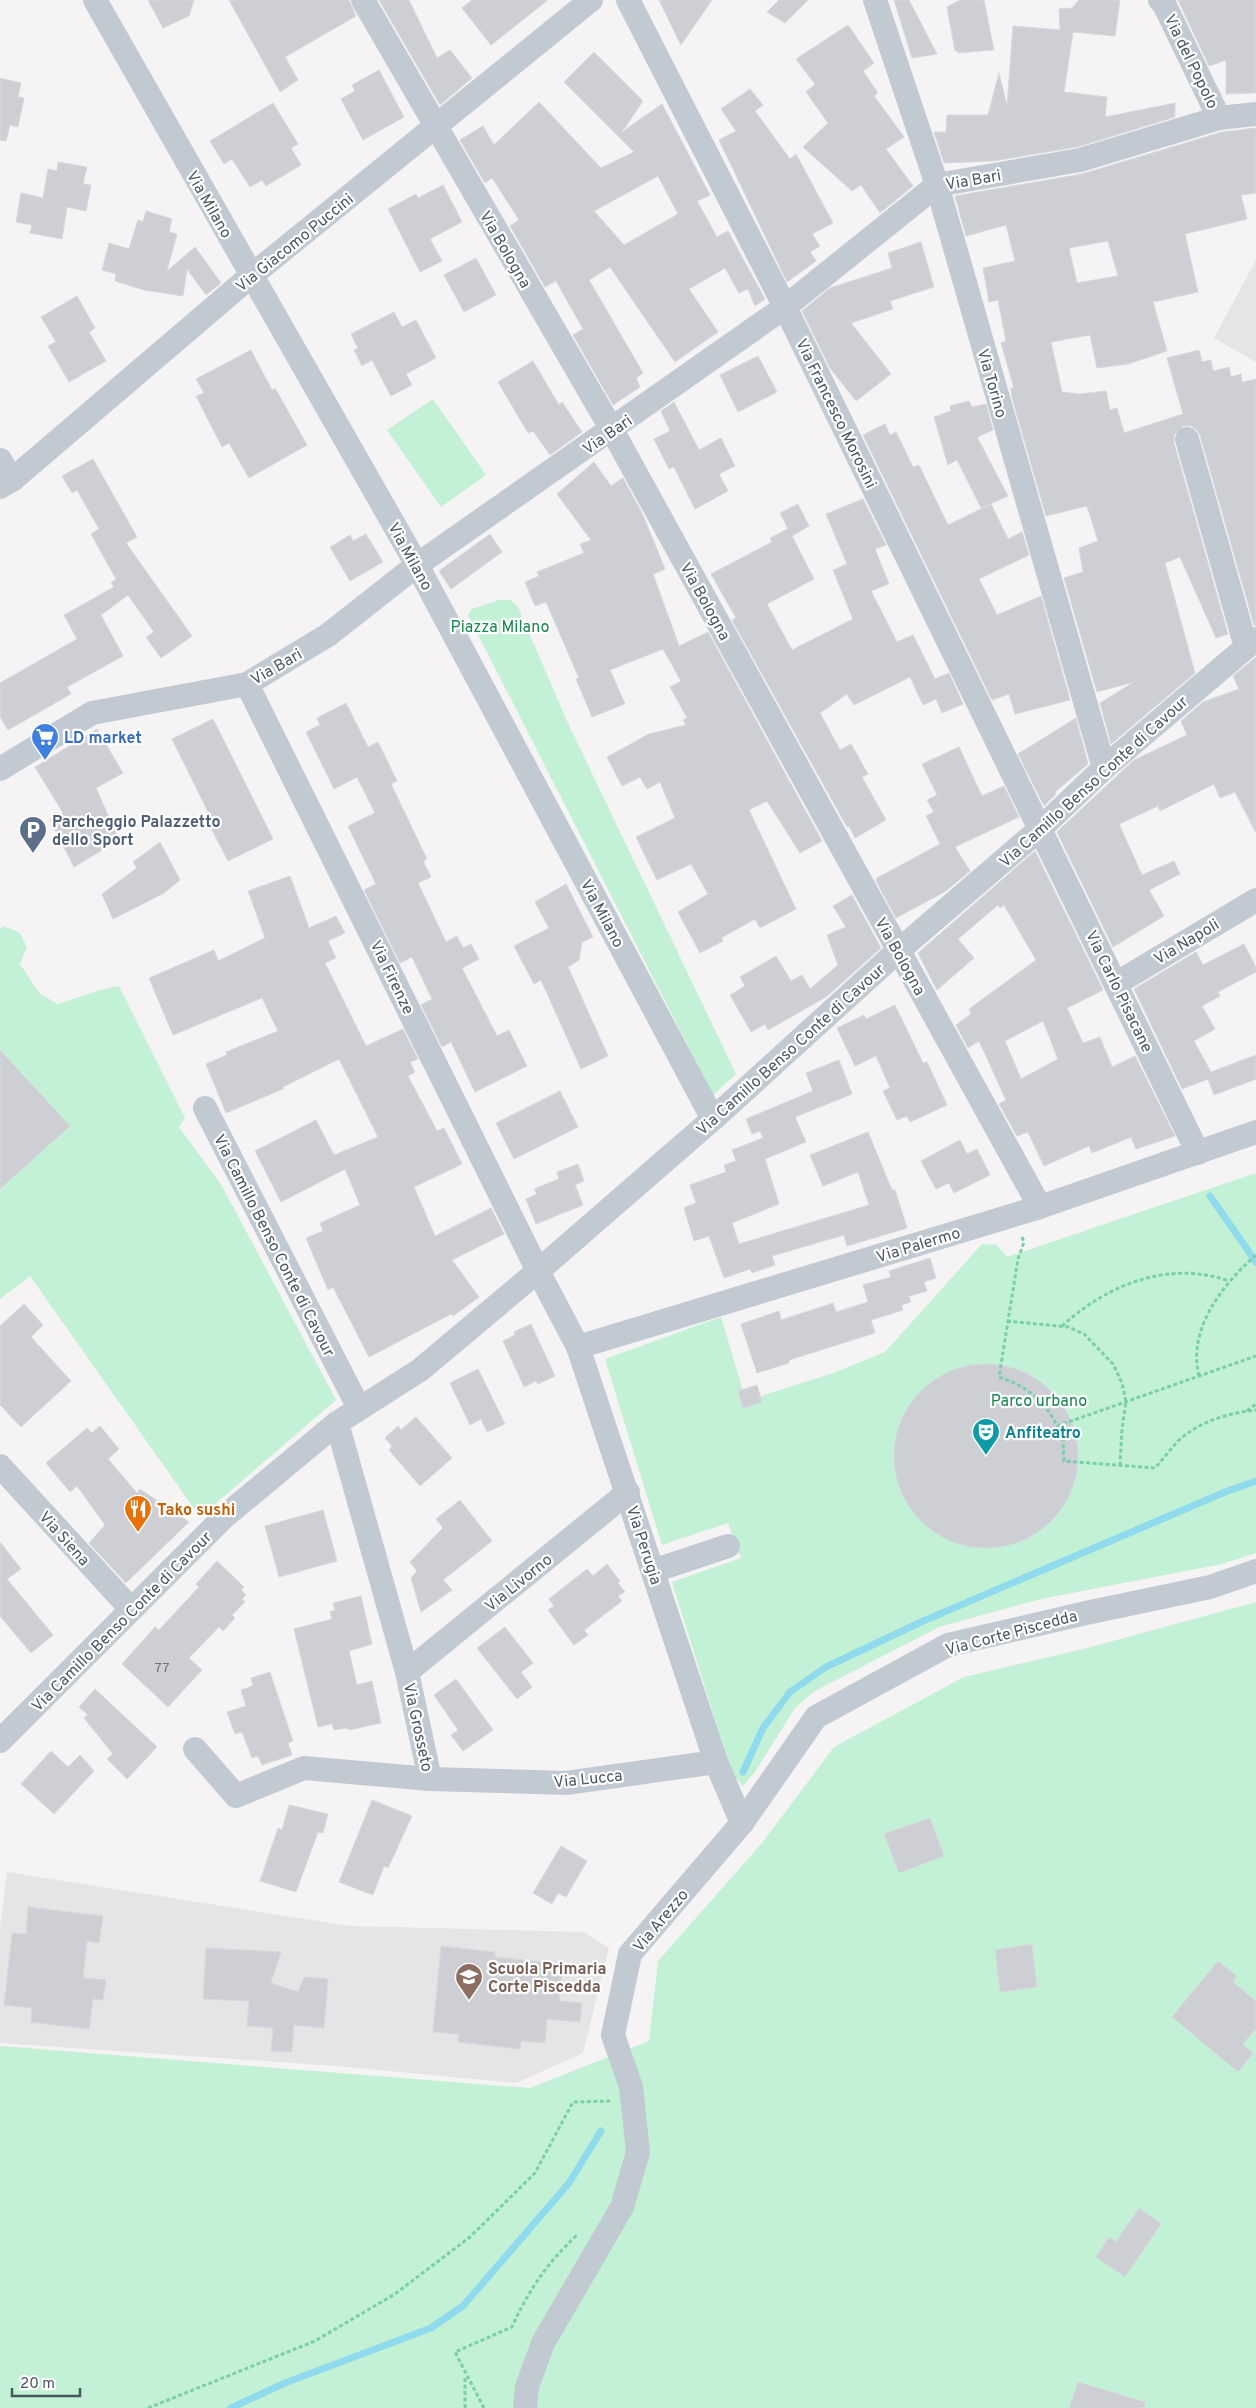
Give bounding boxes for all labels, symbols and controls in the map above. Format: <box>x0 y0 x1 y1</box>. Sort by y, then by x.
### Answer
street label: Via del Popolo <box>1159 11 1222 112</box>
street label: Via Bari <box>944 166 1003 196</box>
street label: Via Milano <box>181 168 236 242</box>
street label: Via Giacomo Puccini <box>232 190 358 297</box>
street label: Via Bologna <box>474 208 534 292</box>
street label: Via Francesco Morosini <box>790 336 880 492</box>
street label: Via Torino <box>972 347 1011 421</box>
street label: Via Bari <box>579 411 637 460</box>
street label: Via Milano <box>382 520 436 594</box>
street label: Via Bologna <box>675 559 734 645</box>
park label: Piazza Milano <box>451 618 549 638</box>
street label: Via Bari <box>248 645 306 690</box>
street label: Via Camillo Benso Conte di Cavour <box>996 692 1193 873</box>
supermarket icon: LD market <box>30 722 60 761</box>
place label: LD market <box>64 729 142 749</box>
place label: Parcheggio Palazzetto dello Sport <box>52 813 221 851</box>
parking icon: Parcheggio Palazzetto dello Sport <box>18 815 48 854</box>
street label: Via Milano <box>575 876 628 952</box>
street label: Via Bologna <box>870 914 929 1000</box>
street label: Via Napoli <box>1151 915 1223 970</box>
street label: Via Carlo Pisacane <box>1080 928 1156 1056</box>
street label: Via Firenze <box>365 938 418 1018</box>
street label: Via Camillo Benso Conte di Cavour <box>693 960 890 1141</box>
street label: Via Camillo Benso Conte di Cavour <box>208 1131 338 1361</box>
street label: Via Palermo <box>874 1224 963 1268</box>
park label: Parco urbano <box>991 1392 1087 1412</box>
theatre icon: Anfiteatro <box>971 1417 1001 1456</box>
place label: Anfiteatro <box>1005 1424 1081 1444</box>
restaurant icon: Tako sushi <box>123 1494 153 1533</box>
place label: Tako sushi <box>157 1501 235 1521</box>
street label: Via Perugia <box>621 1504 665 1588</box>
street label: Via Siena <box>34 1508 93 1571</box>
street label: Via Camillo Benso Conte di Cavour <box>28 1528 217 1717</box>
street label: Via Livorno <box>482 1550 557 1617</box>
street label: Via Corte Piscedda <box>943 1607 1080 1661</box>
house number: 77 <box>154 1660 170 1677</box>
street label: Via Grosseto <box>398 1681 436 1774</box>
street label: Via Lucca <box>553 1766 624 1794</box>
street label: Via Arezzo <box>629 1886 694 1957</box>
place label: Scuola Primaria Corte Piscedda <box>488 1960 606 1998</box>
school or university icon: Scuola Primaria Corte Piscedda <box>454 1962 484 2001</box>
scale bar <box>12 2366 80 2398</box>
text: 20 m <box>20 2375 55 2394</box>

